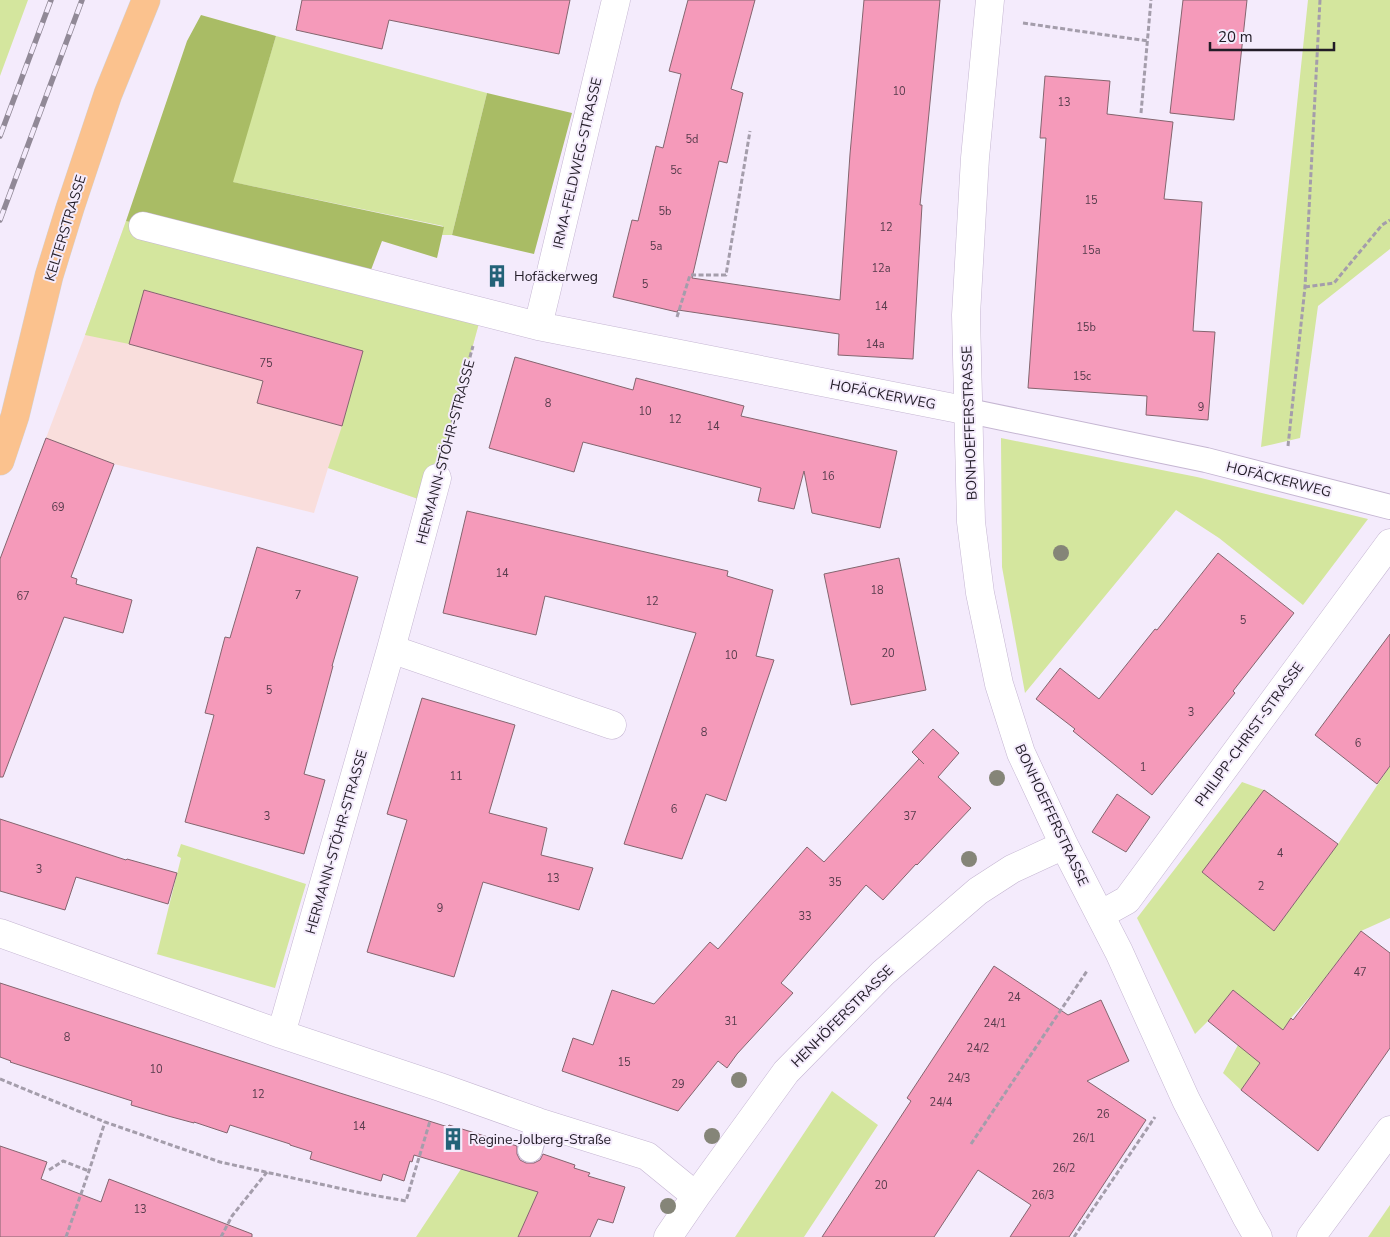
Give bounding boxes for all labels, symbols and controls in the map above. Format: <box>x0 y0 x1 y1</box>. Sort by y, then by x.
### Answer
scale bar <box>1210 20 1334 52</box>
text: 20 m <box>1218 27 1253 47</box>
street label: IRMA-FELDWEG-STRASSE <box>549 76 606 251</box>
house number: 10 <box>892 84 906 99</box>
house number: 13 <box>1057 95 1071 110</box>
house number: 5d <box>685 132 699 147</box>
house number: 5c <box>670 163 682 178</box>
street label: KELTERSTRASSE <box>40 173 91 284</box>
house number: 15 <box>1084 193 1098 208</box>
house number: 5b <box>658 204 672 219</box>
house number: 12 <box>879 220 893 235</box>
house number: 5a <box>650 239 662 254</box>
house number: 15a <box>1081 243 1101 258</box>
house number: 12a <box>871 261 891 276</box>
building icon: Hofäckerweg <box>484 263 510 289</box>
place label: Hofäckerweg <box>514 267 598 286</box>
house number: 5 <box>642 277 649 292</box>
house number: 14 <box>874 299 888 314</box>
house number: 15b <box>1076 320 1096 335</box>
house number: 14a <box>865 337 885 352</box>
street label: BONHOEFFERSTRASSE <box>957 345 982 501</box>
house number: 75 <box>259 356 273 371</box>
street label: HERMANN-STÖHR-STRASSE <box>412 358 479 547</box>
house number: 15c <box>1073 369 1091 384</box>
street label: HOFÄCKERWEG <box>828 375 937 414</box>
house number: 8 <box>545 396 552 411</box>
house number: 9 <box>1198 400 1204 415</box>
house number: 10 <box>638 404 652 419</box>
house number: 12 <box>668 412 682 427</box>
house number: 14 <box>706 419 720 434</box>
street label: HOFÄCKERWEG <box>1224 457 1333 502</box>
house number: 16 <box>821 469 835 484</box>
house number: 69 <box>51 500 65 515</box>
house number: 14 <box>495 566 509 581</box>
house number: 18 <box>870 583 884 598</box>
house number: 7 <box>295 588 301 603</box>
house number: 67 <box>16 589 30 604</box>
house number: 12 <box>645 594 659 609</box>
house number: 5 <box>1240 613 1247 628</box>
house number: 20 <box>881 646 895 661</box>
house number: 10 <box>724 648 738 663</box>
street label: PHILIPP-CHRIST-STRASSE <box>1191 658 1308 810</box>
house number: 5 <box>266 683 273 698</box>
house number: 3 <box>1188 705 1194 720</box>
house number: 8 <box>701 725 708 740</box>
house number: 6 <box>1355 736 1362 751</box>
street label: BONHOEFFERSTRASSE <box>1010 741 1093 889</box>
street label: HERMANN-STÖHR-STRASSE <box>301 748 372 936</box>
house number: 1 <box>1140 760 1146 775</box>
house number: 11 <box>449 769 463 784</box>
house number: 6 <box>671 802 678 817</box>
house number: 3 <box>264 809 270 824</box>
house number: 37 <box>903 809 917 824</box>
house number: 4 <box>1277 846 1284 861</box>
house number: 3 <box>36 862 42 877</box>
house number: 13 <box>546 871 560 886</box>
house number: 35 <box>828 875 842 890</box>
house number: 2 <box>1258 879 1264 894</box>
house number: 9 <box>437 901 443 916</box>
house number: 33 <box>798 909 812 924</box>
street label: HENHÖFERSTRASSE <box>787 961 898 1072</box>
house number: 47 <box>1353 965 1367 980</box>
house number: 24 <box>1007 990 1021 1005</box>
house number: 31 <box>724 1014 738 1029</box>
house number: 24/1 <box>984 1016 1006 1031</box>
house number: 8 <box>64 1030 71 1045</box>
house number: 24/2 <box>967 1041 989 1056</box>
house number: 15 <box>617 1055 631 1070</box>
house number: 10 <box>149 1062 163 1077</box>
house number: 24/3 <box>948 1071 970 1086</box>
house number: 29 <box>671 1077 685 1092</box>
house number: 12 <box>251 1087 265 1102</box>
house number: 24/4 <box>930 1095 953 1110</box>
house number: 26 <box>1096 1107 1110 1122</box>
house number: 14 <box>352 1119 366 1134</box>
building icon: Regine-Jolberg-Straße <box>440 1126 466 1152</box>
place label: Regine-Jolberg-Straße <box>469 1130 611 1149</box>
house number: 26/1 <box>1073 1131 1095 1146</box>
house number: 26/2 <box>1053 1161 1075 1176</box>
house number: 20 <box>874 1178 888 1193</box>
house number: 26/3 <box>1032 1188 1054 1203</box>
house number: 13 <box>133 1202 147 1217</box>

